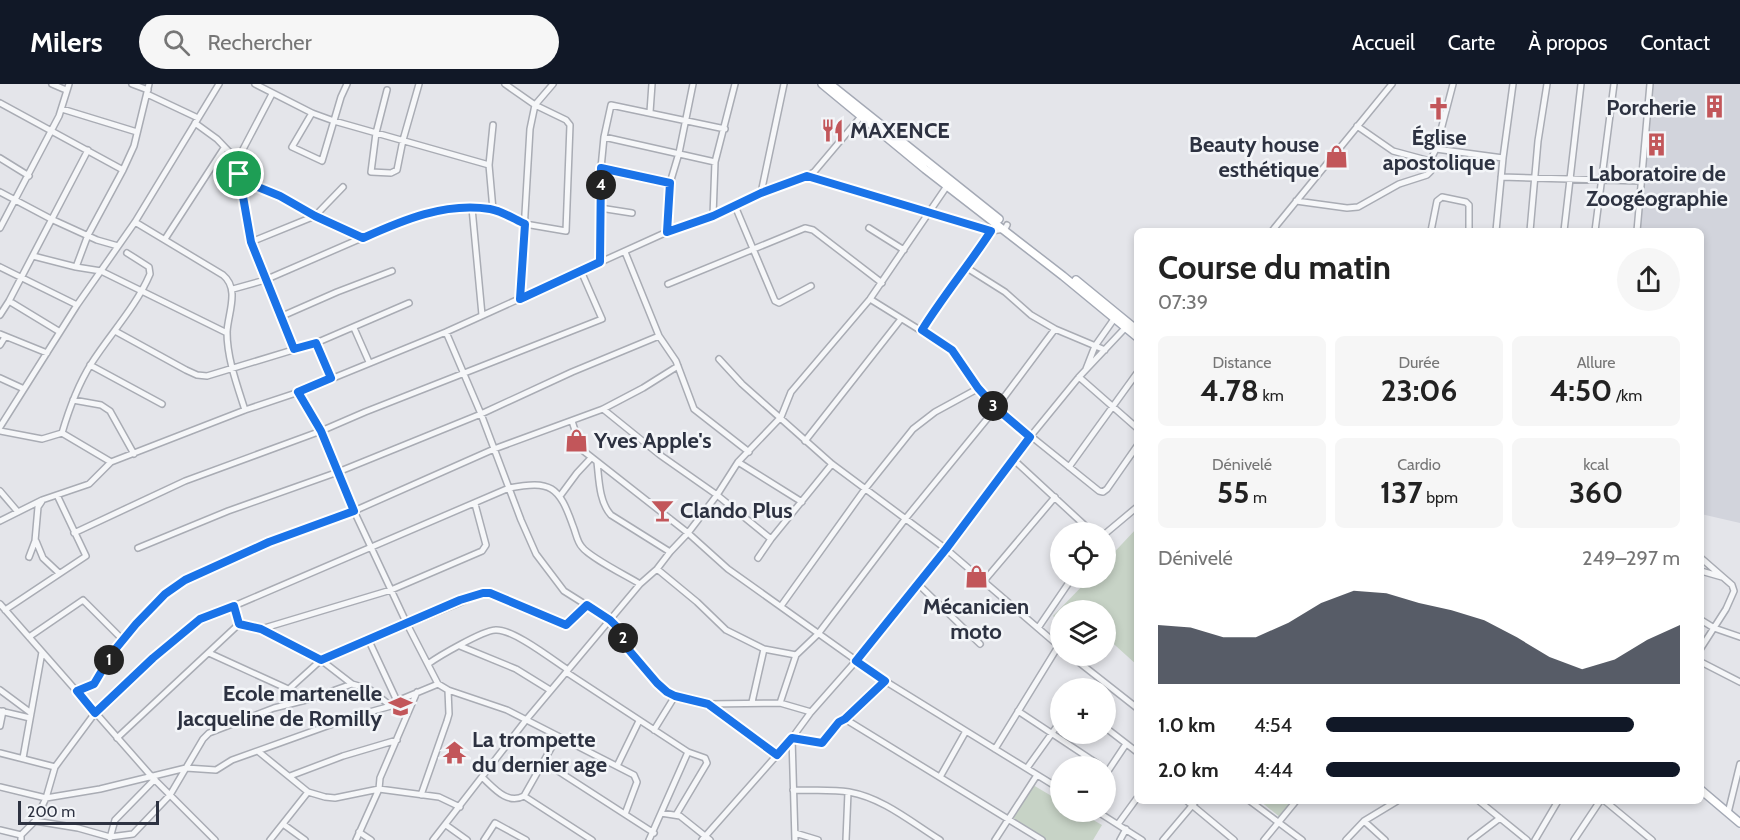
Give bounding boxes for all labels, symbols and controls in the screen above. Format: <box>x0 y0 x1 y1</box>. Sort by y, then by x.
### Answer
search box <box>139 15 559 69</box>
text: Milers <box>30 25 103 59</box>
icon: search <box>160 26 193 59</box>
text: Rechercher <box>208 29 312 56</box>
text: Accueil <box>1352 30 1415 55</box>
text: Carte <box>1448 30 1495 55</box>
text: À propos <box>1528 30 1607 55</box>
text: Contact <box>1640 30 1710 55</box>
place label: Porcherie <box>1606 94 1696 121</box>
building icon: Porcherie <box>1701 94 1727 120</box>
church icon: Église apostolique <box>1426 95 1452 121</box>
restaurant icon: MAXENCE <box>819 117 845 143</box>
place label: MAXENCE <box>850 117 950 144</box>
place label: Église apostolique <box>1383 124 1495 176</box>
place label: Beauty house esthétique <box>1189 131 1319 183</box>
building icon: Laboratoire de Zoogéographie <box>1644 131 1670 157</box>
shop icon: Beauty house esthétique <box>1324 144 1350 170</box>
pin <box>213 148 264 199</box>
icon: arrive <box>222 157 255 190</box>
place label: Laboratoire de Zoogéographie <box>1586 160 1728 212</box>
pin: 4 <box>586 170 616 200</box>
text: 4 <box>596 175 606 194</box>
text: Course du matin <box>1158 247 1391 287</box>
button: share <box>1617 248 1680 311</box>
text: 07:39 <box>1158 290 1208 314</box>
text: Distance <box>1213 353 1271 372</box>
text: Durée <box>1398 353 1440 372</box>
text: Allure <box>1577 353 1615 372</box>
text: 4.78 <box>1200 372 1259 409</box>
text: 23:06 <box>1381 372 1457 409</box>
text: 4:50 <box>1550 372 1612 409</box>
text: km <box>1259 386 1284 405</box>
text: /km <box>1612 386 1642 405</box>
pin: 3 <box>978 391 1008 421</box>
text: 3 <box>989 396 997 415</box>
shop icon: Yves Apple's <box>563 427 589 453</box>
place label: Yves Apple's <box>593 427 712 454</box>
text: Dénivelé <box>1212 455 1272 474</box>
text: Cardio <box>1397 455 1441 474</box>
text: kcal <box>1583 455 1609 474</box>
text: 55 <box>1217 474 1249 511</box>
text: 137 <box>1380 474 1423 511</box>
text: 360 <box>1569 474 1623 511</box>
text: m <box>1249 488 1267 507</box>
text: bpm <box>1423 488 1458 507</box>
bar icon: Clando Plus <box>649 497 675 523</box>
place label: Clando Plus <box>680 497 792 524</box>
map controls <box>1050 522 1116 822</box>
button: locate <box>1050 522 1116 588</box>
text: Dénivelé <box>1158 546 1233 570</box>
text: 249–297 m <box>1582 546 1680 570</box>
shop icon: Mécanicien moto <box>963 564 989 590</box>
place label: Mécanicien moto <box>923 593 1029 645</box>
button: layers <box>1050 600 1116 666</box>
pin: 2 <box>608 623 638 653</box>
text: 2 <box>619 628 627 647</box>
pin: 1 <box>94 645 124 675</box>
text: 1 <box>106 650 112 669</box>
button: + <box>1050 678 1116 744</box>
place label: Ecole martenelle Jacqueline de Romilly <box>176 680 382 732</box>
school or university icon: Ecole martenelle Jacqueline de Romilly <box>387 693 413 719</box>
text: 1.0 km <box>1158 713 1215 737</box>
text: 4:54 <box>1254 713 1292 737</box>
place label: La trompette du dernier age <box>472 726 607 778</box>
temple icon: La trompette du dernier age <box>441 739 467 765</box>
button: − <box>1050 756 1116 822</box>
text: 2.0 km <box>1158 758 1219 782</box>
text: 4:44 <box>1254 758 1293 782</box>
scale bar <box>18 798 159 826</box>
text: 200 m <box>27 802 75 821</box>

